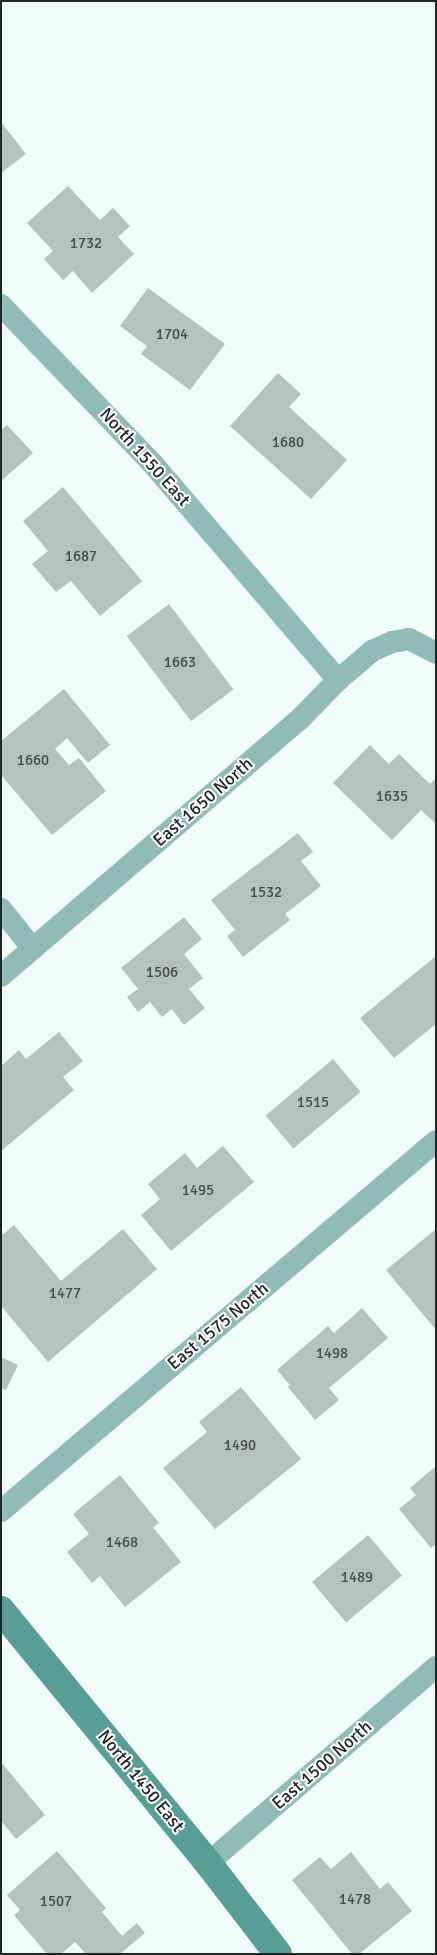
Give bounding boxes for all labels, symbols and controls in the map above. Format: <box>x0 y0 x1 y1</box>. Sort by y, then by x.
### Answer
house number: 1732 <box>70 235 102 253</box>
house number: 1704 <box>156 326 188 344</box>
street label: North 1550 East <box>95 403 195 511</box>
house number: 1680 <box>272 434 304 452</box>
house number: 1687 <box>65 548 97 566</box>
house number: 1663 <box>164 654 196 672</box>
house number: 1660 <box>17 752 49 770</box>
street label: East 1650 North <box>149 753 257 851</box>
house number: 1635 <box>376 788 408 806</box>
house number: 1532 <box>250 884 282 902</box>
house number: 1506 <box>146 964 178 982</box>
house number: 1515 <box>297 1094 329 1112</box>
house number: 1495 <box>182 1182 214 1200</box>
street label: East 1575 North <box>163 1278 273 1374</box>
house number: 1477 <box>49 1285 81 1303</box>
house number: 1498 <box>316 1345 348 1363</box>
house number: 1490 <box>224 1437 256 1455</box>
house number: 1468 <box>106 1534 138 1552</box>
house number: 1489 <box>341 1569 373 1587</box>
street label: East 1500 North <box>268 1716 376 1814</box>
street label: North 1450 East <box>93 1726 189 1836</box>
house number: 1478 <box>339 1891 371 1909</box>
house number: 1507 <box>40 1893 72 1911</box>

